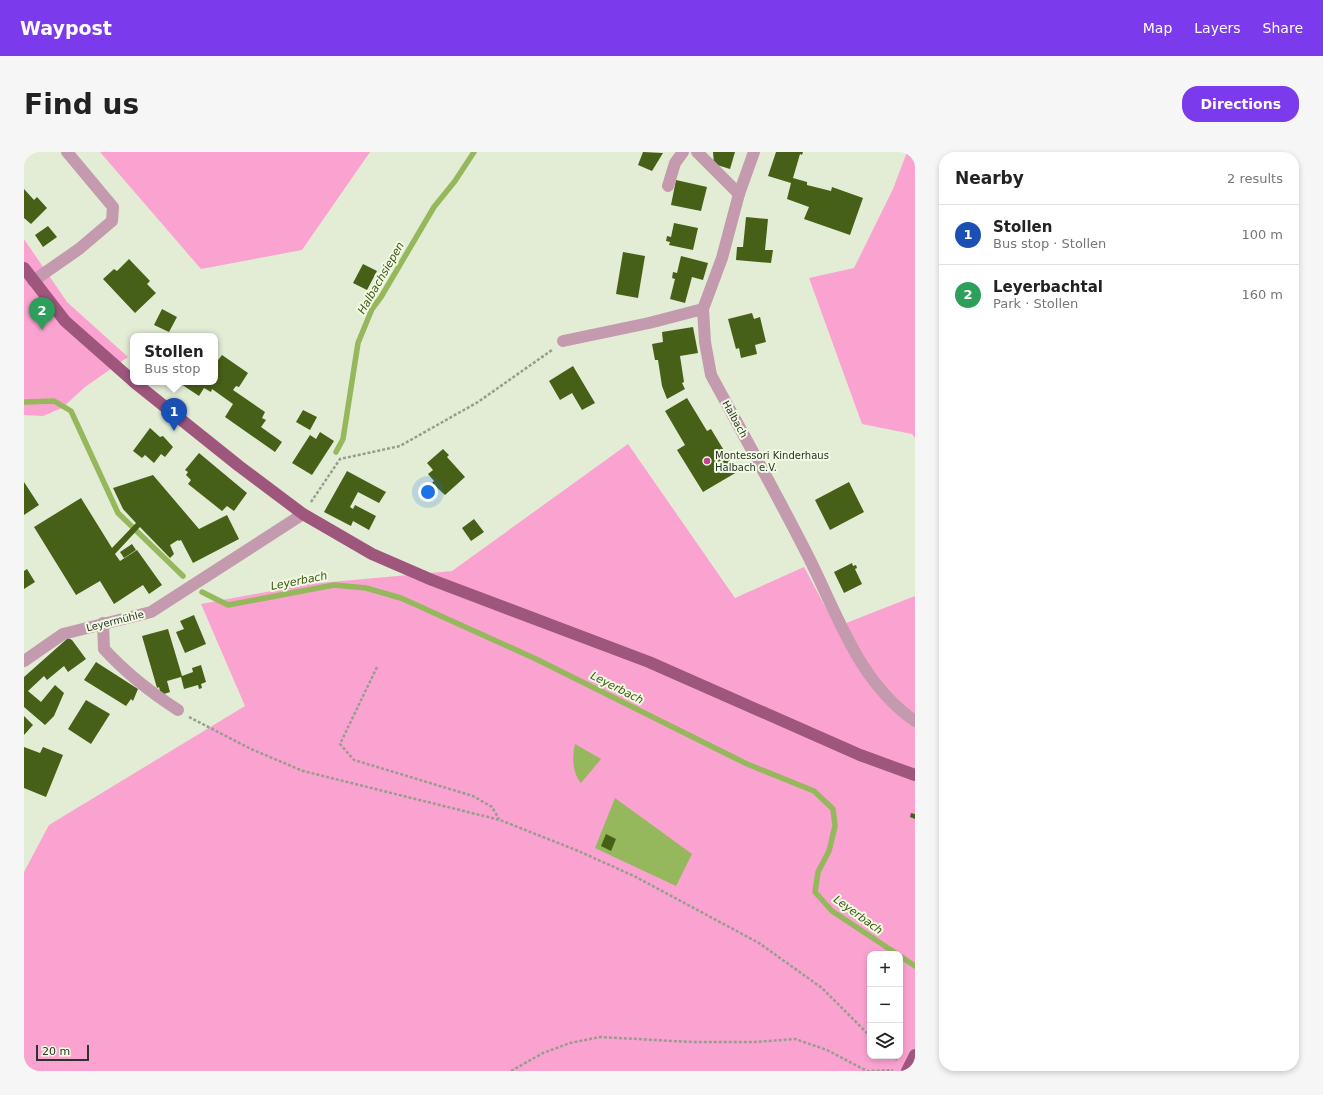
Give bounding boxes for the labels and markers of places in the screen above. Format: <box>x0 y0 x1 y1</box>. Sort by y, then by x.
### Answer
pin: 2 <box>29 297 55 330</box>
pin: 1 <box>161 398 187 431</box>
place label: Montessori Kinderhaus Halbach e.V. <box>715 450 829 473</box>
marker: Montessori Kinderhaus Halbach e.V. <box>702 456 712 466</box>

